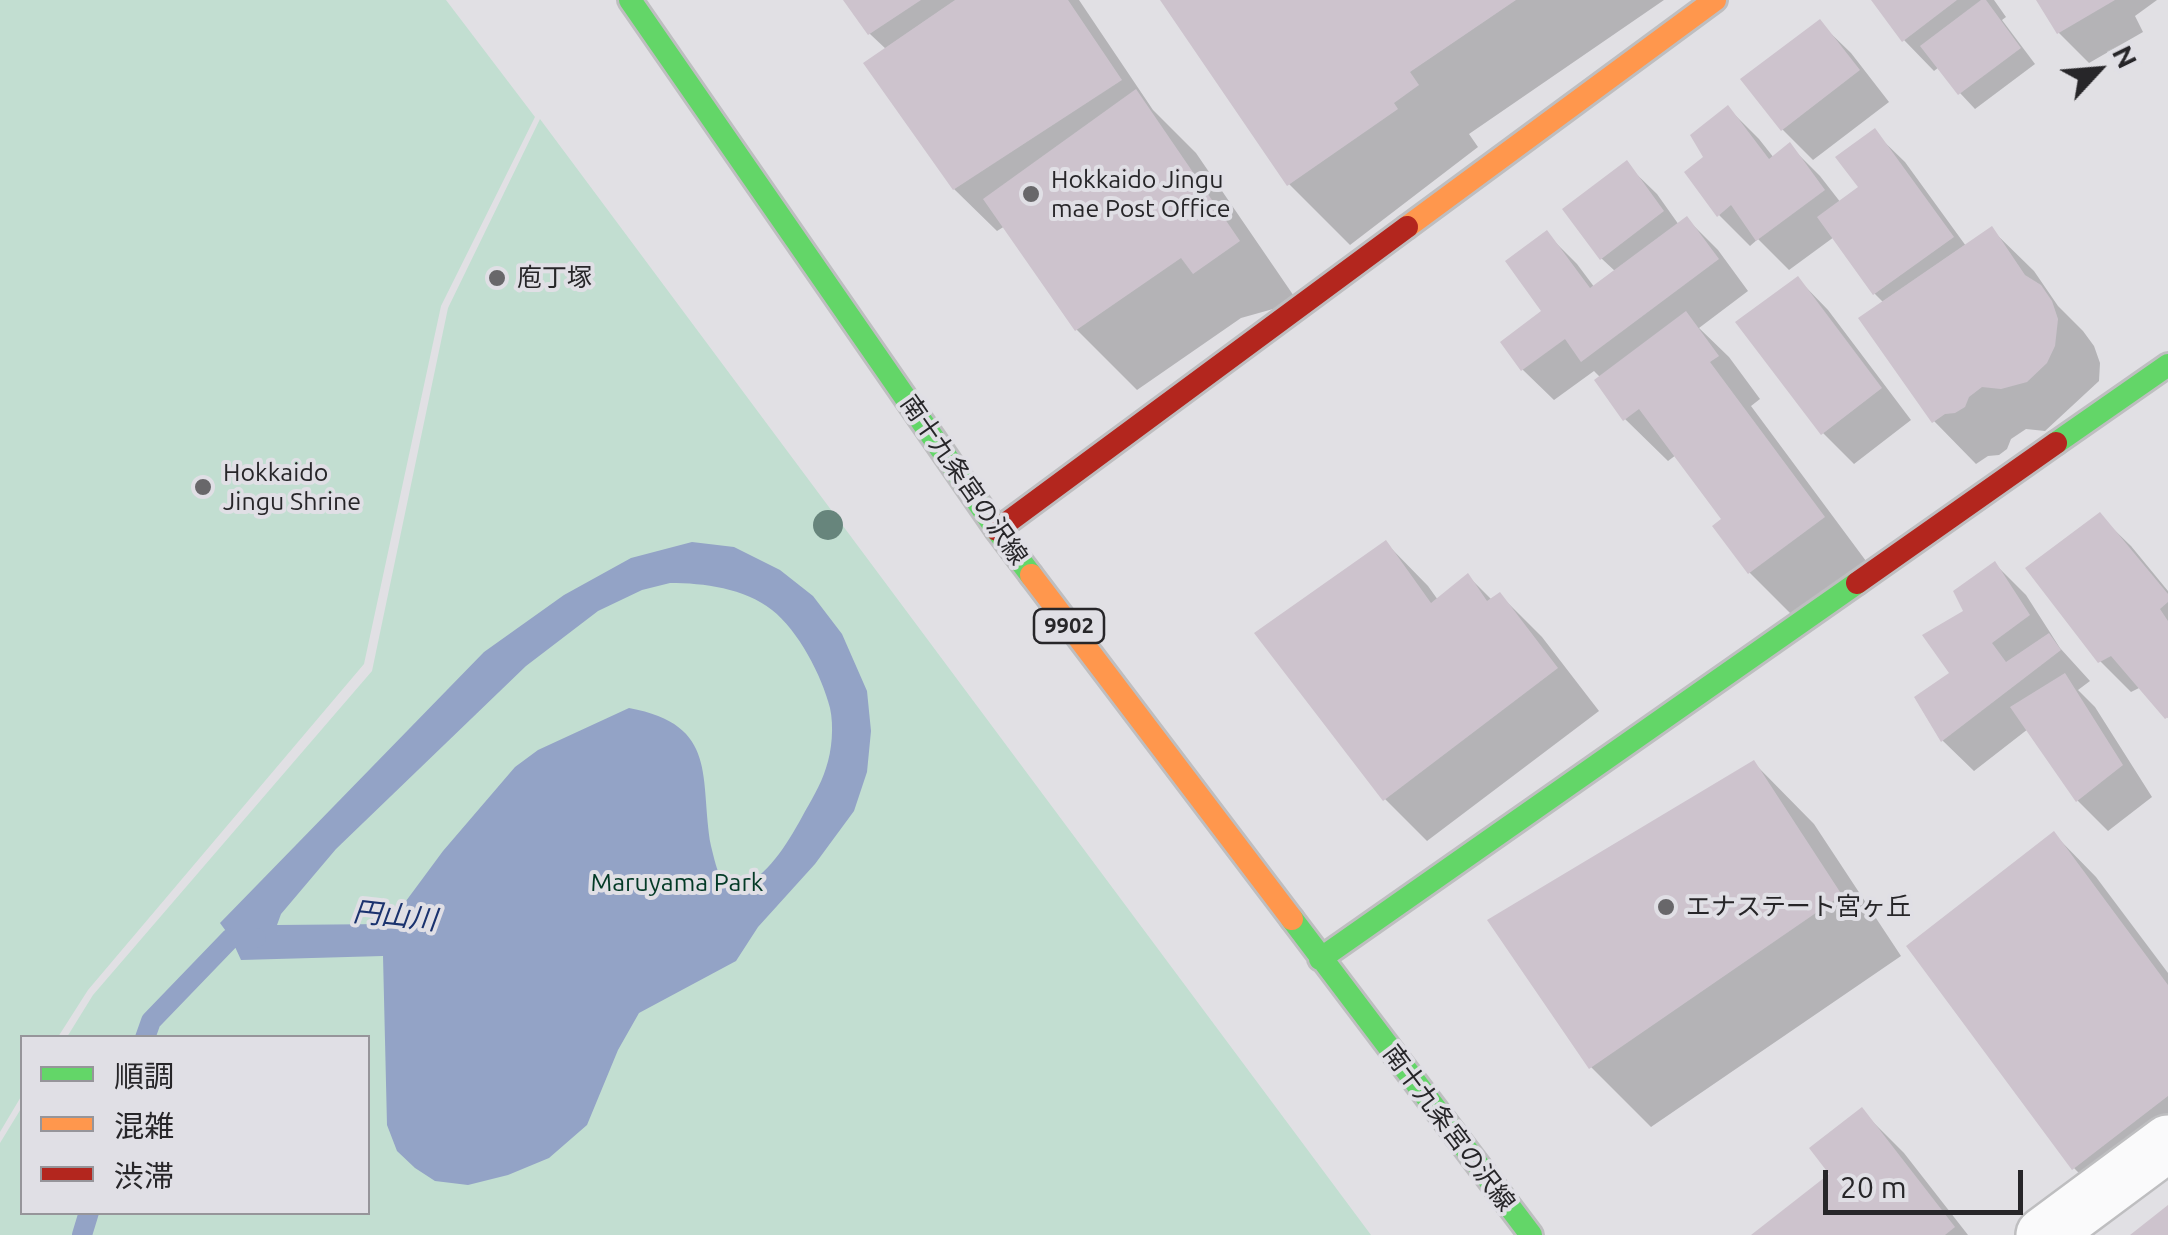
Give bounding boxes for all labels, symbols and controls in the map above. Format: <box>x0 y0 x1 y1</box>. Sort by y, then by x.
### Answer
north arrow <box>2048 20 2148 120</box>
text: N <box>2107 40 2144 73</box>
place label: Hokkaido Jingu mae Post Office <box>1051 165 1231 224</box>
marker: Hokkaido Jingu mae Post Office <box>1020 183 1042 205</box>
place label: 庖丁塚 <box>517 263 592 293</box>
marker: 庖丁塚 <box>486 267 508 289</box>
street label: 南十九条宮の沢線 <box>894 389 1034 571</box>
place label: Hokkaido Jingu Shrine <box>223 458 361 517</box>
marker: Hokkaido Jingu Shrine <box>192 476 214 498</box>
road number: 9902 <box>1034 609 1104 643</box>
park label: Maruyama Park <box>591 868 763 898</box>
place label: エナステート宮ヶ丘 <box>1686 892 1911 922</box>
water label: 円山川 <box>351 895 439 937</box>
marker: エナステート宮ヶ丘 <box>1655 896 1677 918</box>
legend <box>20 1035 370 1215</box>
street label: 南十九条宮の沢線 <box>1377 1039 1521 1217</box>
text: 順調 <box>114 1059 174 1093</box>
text: 混雑 <box>114 1109 174 1143</box>
scale bar <box>1828 1150 2028 1212</box>
text: 渋滞 <box>114 1159 174 1193</box>
text: 20 m <box>1840 1170 1907 1204</box>

